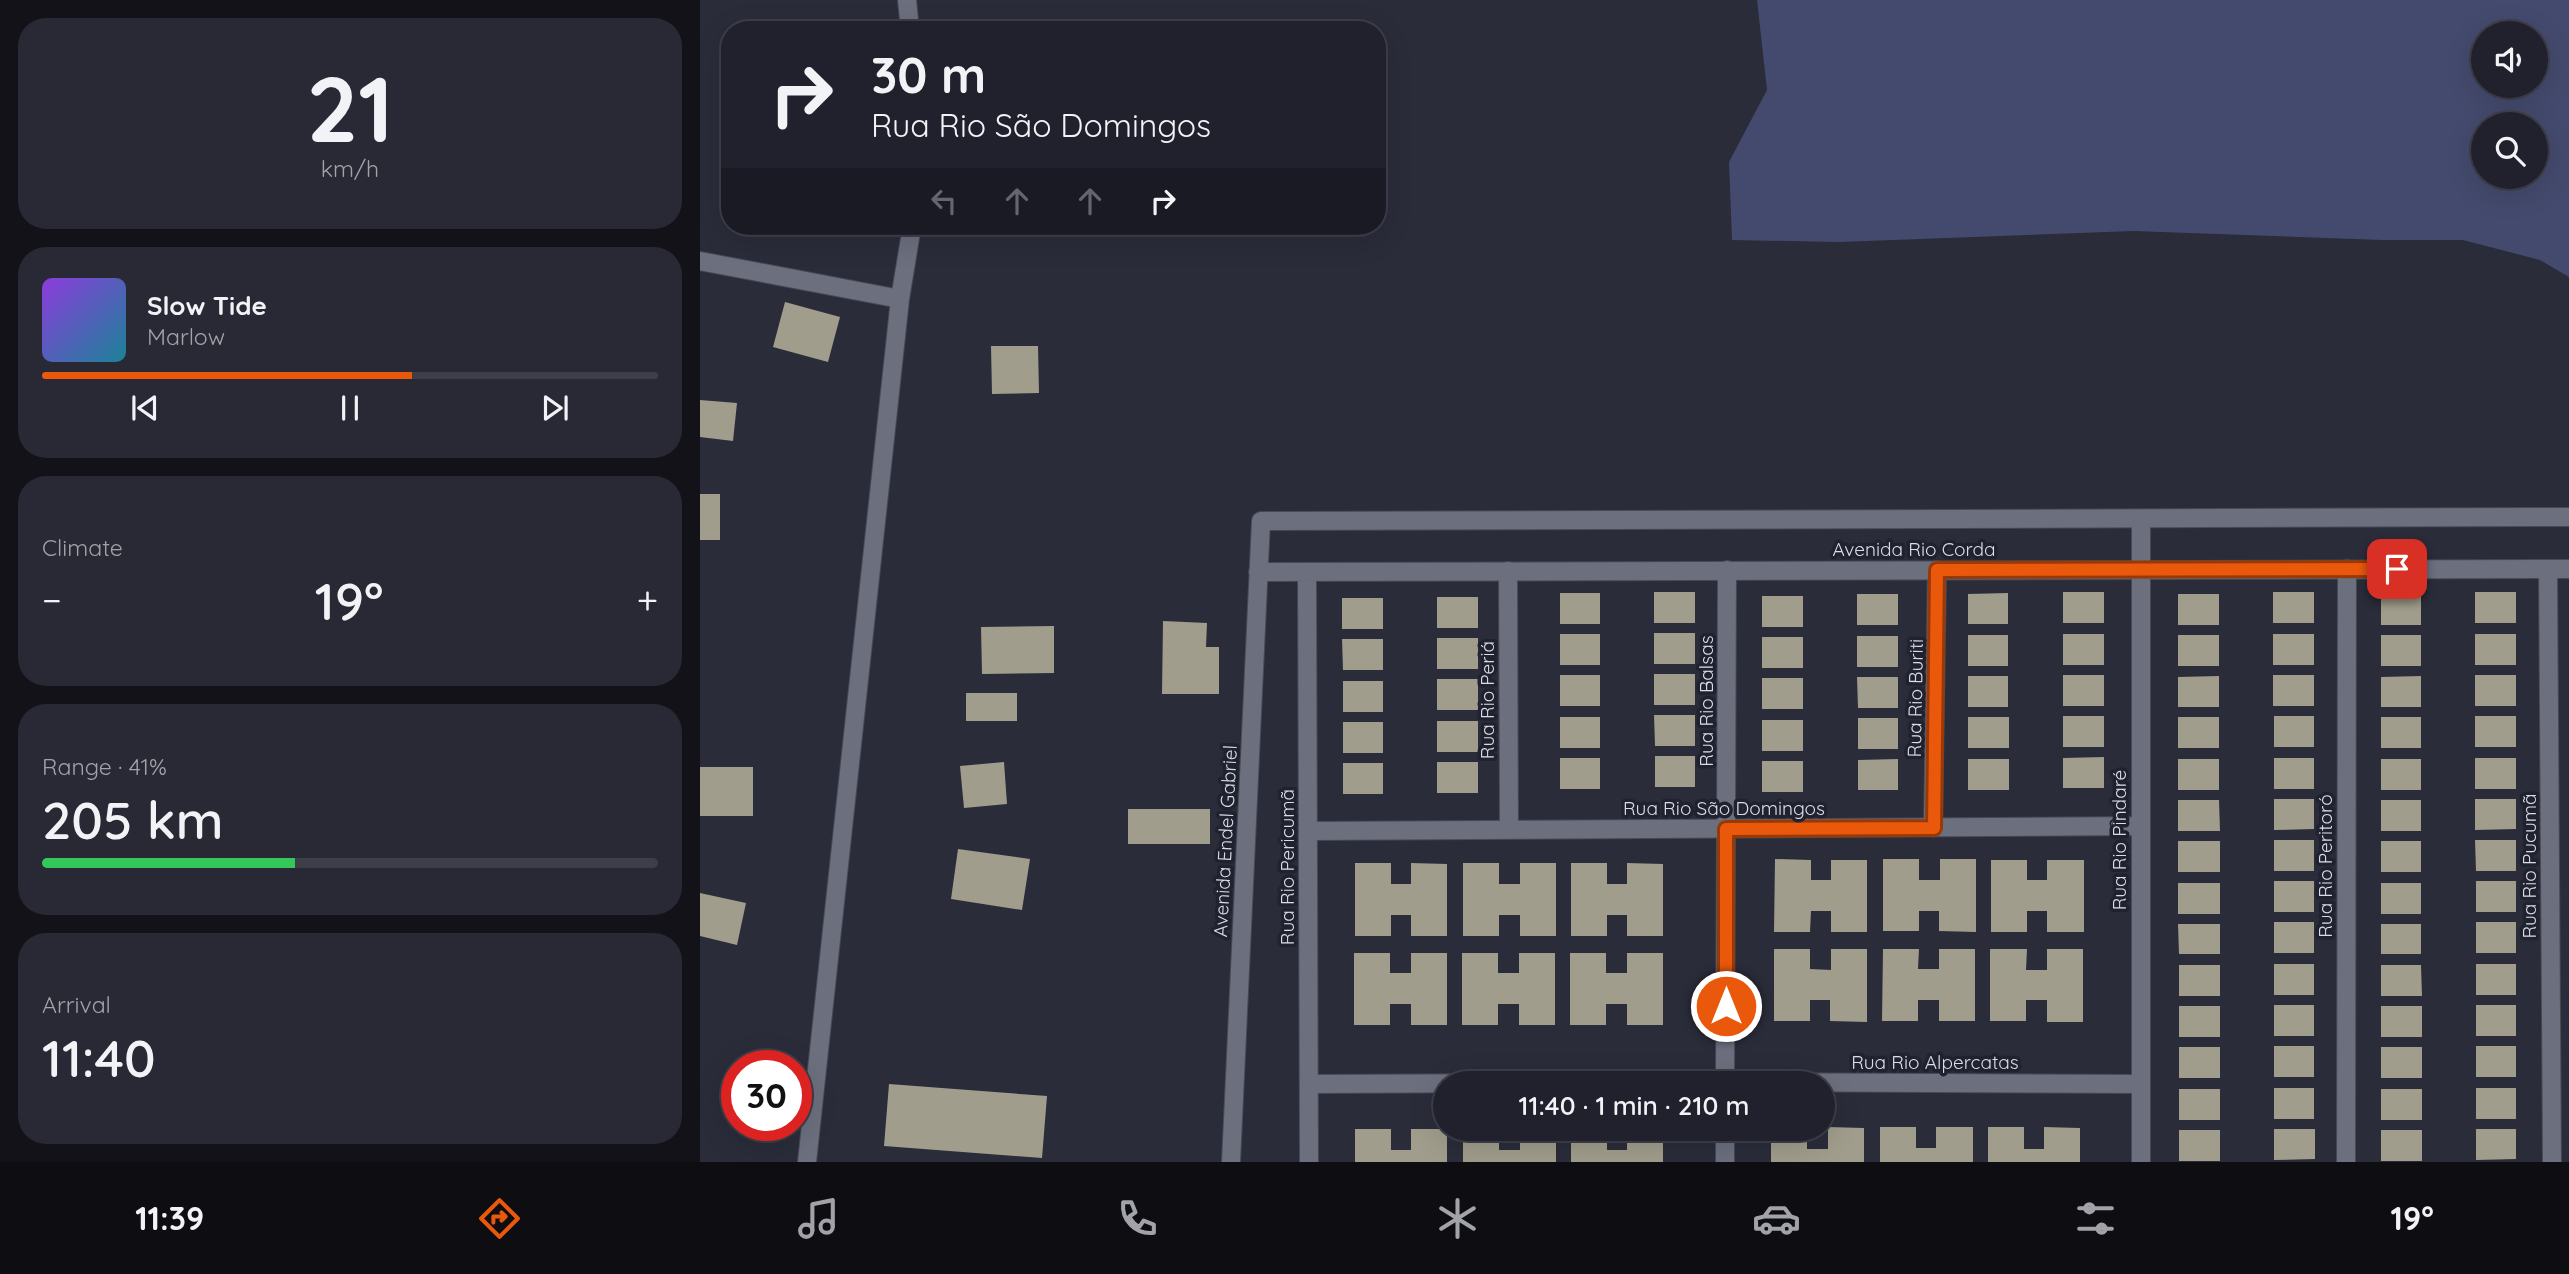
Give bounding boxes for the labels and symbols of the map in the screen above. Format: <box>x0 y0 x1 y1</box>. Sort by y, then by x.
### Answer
street label: Avenida Rio Corda <box>1833 537 1995 561</box>
pin <box>2367 539 2427 599</box>
street label: Rua Rio Balsas <box>1694 635 1718 767</box>
street label: Rua Rio Buriti <box>1902 639 1928 757</box>
street label: Rua Rio Periá <box>1475 641 1499 759</box>
street label: Avenida Endel Gabriel <box>1208 744 1242 938</box>
street label: Rua Rio Pindaré <box>2107 770 2131 910</box>
street label: Rua Rio Pericumã <box>1275 789 1299 945</box>
street label: Rua Rio Pucumã <box>2517 793 2541 939</box>
street label: Rua Rio Peritoró <box>2313 794 2337 938</box>
street label: Rua Rio São Domingos <box>1623 796 1825 820</box>
position arrow <box>1689 969 1763 1043</box>
speed limit sign: 30 <box>721 1050 812 1141</box>
street label: Rua Rio Alpercatas <box>1851 1050 2019 1074</box>

